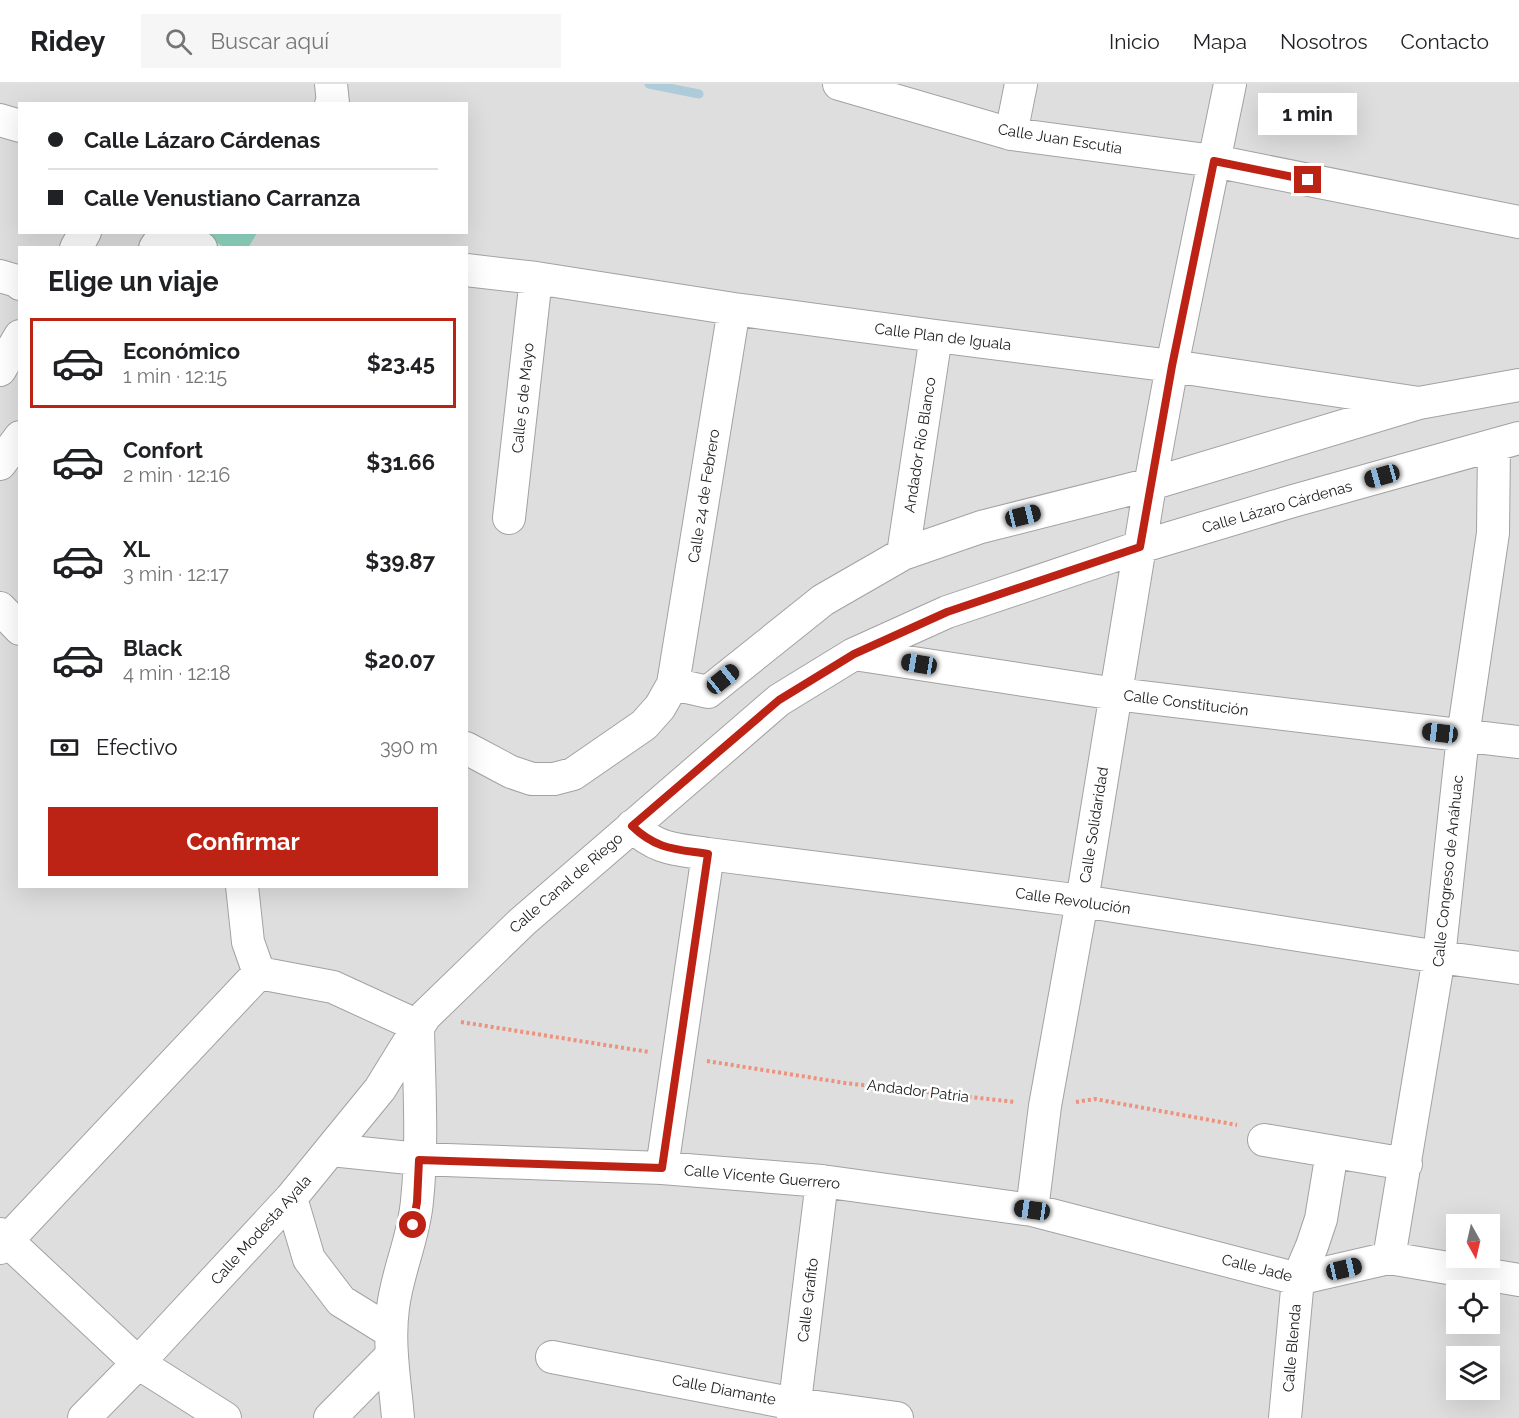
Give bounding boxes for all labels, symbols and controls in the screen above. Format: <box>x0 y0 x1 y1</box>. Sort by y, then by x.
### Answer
search box <box>141 14 561 68</box>
text: Ridey <box>30 25 105 58</box>
icon: search <box>162 25 195 58</box>
text: Buscar aquí <box>210 28 329 54</box>
text: Inicio <box>1109 29 1160 54</box>
text: Mapa <box>1193 29 1247 54</box>
text: Nosotros <box>1280 29 1368 54</box>
text: Contacto <box>1401 29 1489 54</box>
callout: 1 min <box>1258 93 1358 135</box>
text: 1 min <box>1282 102 1333 126</box>
street label: Calle Juan Escutia <box>997 120 1123 158</box>
text: Calle Lázaro Cárdenas <box>84 127 320 153</box>
route end <box>1294 166 1321 193</box>
text: Calle Venustiano Carranza <box>84 185 360 211</box>
text: Elige un viaje <box>48 266 219 297</box>
street label: Calle Plan de Iguala <box>874 320 1012 354</box>
icon: car <box>51 336 105 390</box>
text: Económico <box>123 338 240 364</box>
street label: Calle 5 de Mayo <box>508 342 538 454</box>
text: $23.45 <box>367 350 435 376</box>
text: 1 min · 12:15 <box>123 364 227 388</box>
street label: Andador Río Blanco <box>900 376 940 514</box>
street label: Calle 24 de Febrero <box>685 428 723 564</box>
icon: car <box>51 435 105 489</box>
text: Confort <box>123 437 203 463</box>
text: $31.66 <box>366 449 435 475</box>
car <box>1362 462 1402 490</box>
text: 2 min · 12:16 <box>123 463 230 487</box>
street label: Calle Lázaro Cárdenas <box>1200 477 1354 537</box>
car <box>1003 503 1043 529</box>
icon: car <box>51 534 105 588</box>
text: XL <box>123 536 150 562</box>
text: $39.87 <box>365 548 435 574</box>
text: 3 min · 12:17 <box>123 562 229 586</box>
icon: car <box>51 633 105 687</box>
text: Black <box>123 635 182 661</box>
text: $20.07 <box>364 647 435 673</box>
car <box>900 652 938 676</box>
text: 4 min · 12:18 <box>123 661 231 685</box>
car <box>703 661 743 697</box>
street label: Calle Constitución <box>1122 686 1250 720</box>
car <box>1421 722 1459 744</box>
icon: cash <box>48 731 81 764</box>
text: Efectivo <box>96 734 178 760</box>
text: 390 m <box>380 735 438 759</box>
street label: Calle Solidaridad <box>1076 766 1112 884</box>
street label: Calle Congreso de Anáhuac <box>1429 774 1467 968</box>
button: Confirmar <box>48 807 438 876</box>
street label: Calle Canal de Riego <box>506 829 626 937</box>
street label: Calle Revolución <box>1014 884 1132 918</box>
street label: Andador Patria <box>866 1076 970 1106</box>
street label: Calle Vicente Guerrero <box>683 1161 841 1193</box>
street label: Calle Modesta Ayala <box>207 1172 315 1288</box>
car <box>1013 1199 1051 1221</box>
route start <box>399 1211 426 1238</box>
north arrow <box>1446 1214 1500 1268</box>
map controls <box>1446 1214 1500 1400</box>
street label: Calle Jade <box>1220 1251 1294 1286</box>
car <box>1324 1256 1364 1282</box>
street label: Calle Grafito <box>794 1257 822 1343</box>
button: locate <box>1446 1280 1500 1334</box>
street label: Calle Blenda <box>1279 1303 1305 1393</box>
button: layers <box>1446 1346 1500 1400</box>
street label: Calle Diamante <box>670 1371 778 1409</box>

